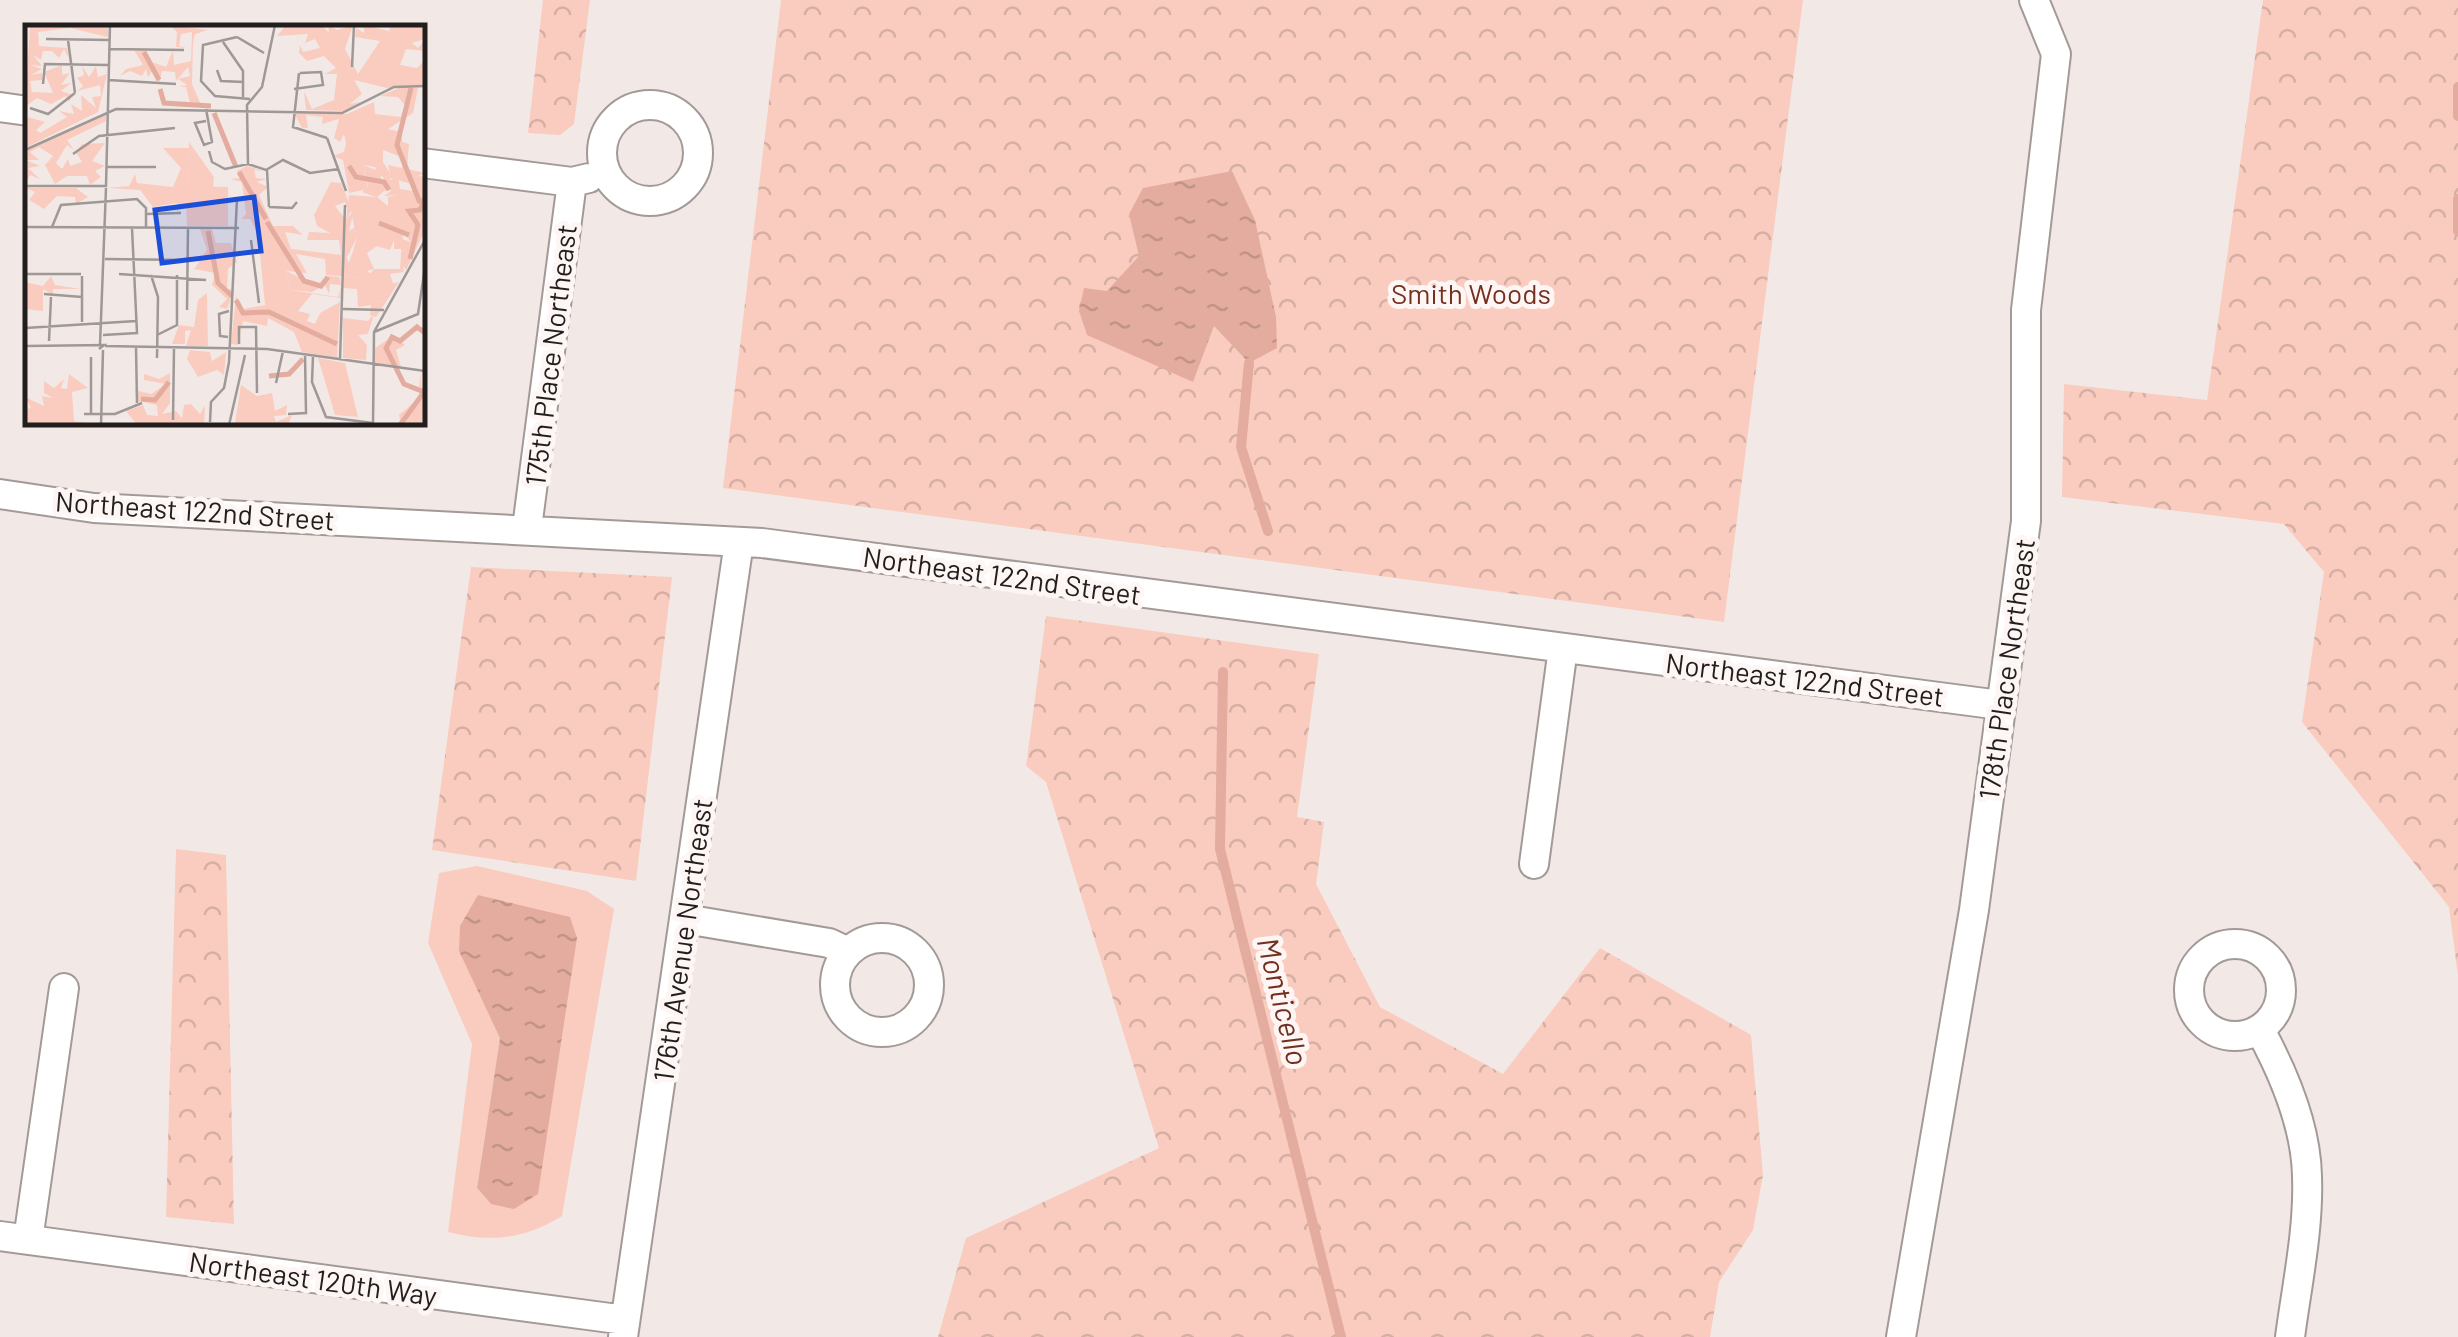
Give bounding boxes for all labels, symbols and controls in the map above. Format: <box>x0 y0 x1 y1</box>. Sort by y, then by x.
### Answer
inset map <box>25 25 425 425</box>
street label: 175th Place Northeast <box>517 222 583 488</box>
park label: Smith Woods <box>1391 276 1551 310</box>
street label: Northeast 122nd Street <box>54 483 336 537</box>
street label: 178th Place Northeast <box>1971 536 2041 802</box>
street label: Northeast 122nd Street <box>861 539 1143 611</box>
street label: Northeast 122nd Street <box>1664 645 1946 713</box>
street label: 176th Avenue Northeast <box>645 796 719 1084</box>
water label: Monticello <box>1251 933 1317 1069</box>
street label: Northeast 120th Way <box>187 1244 439 1312</box>

